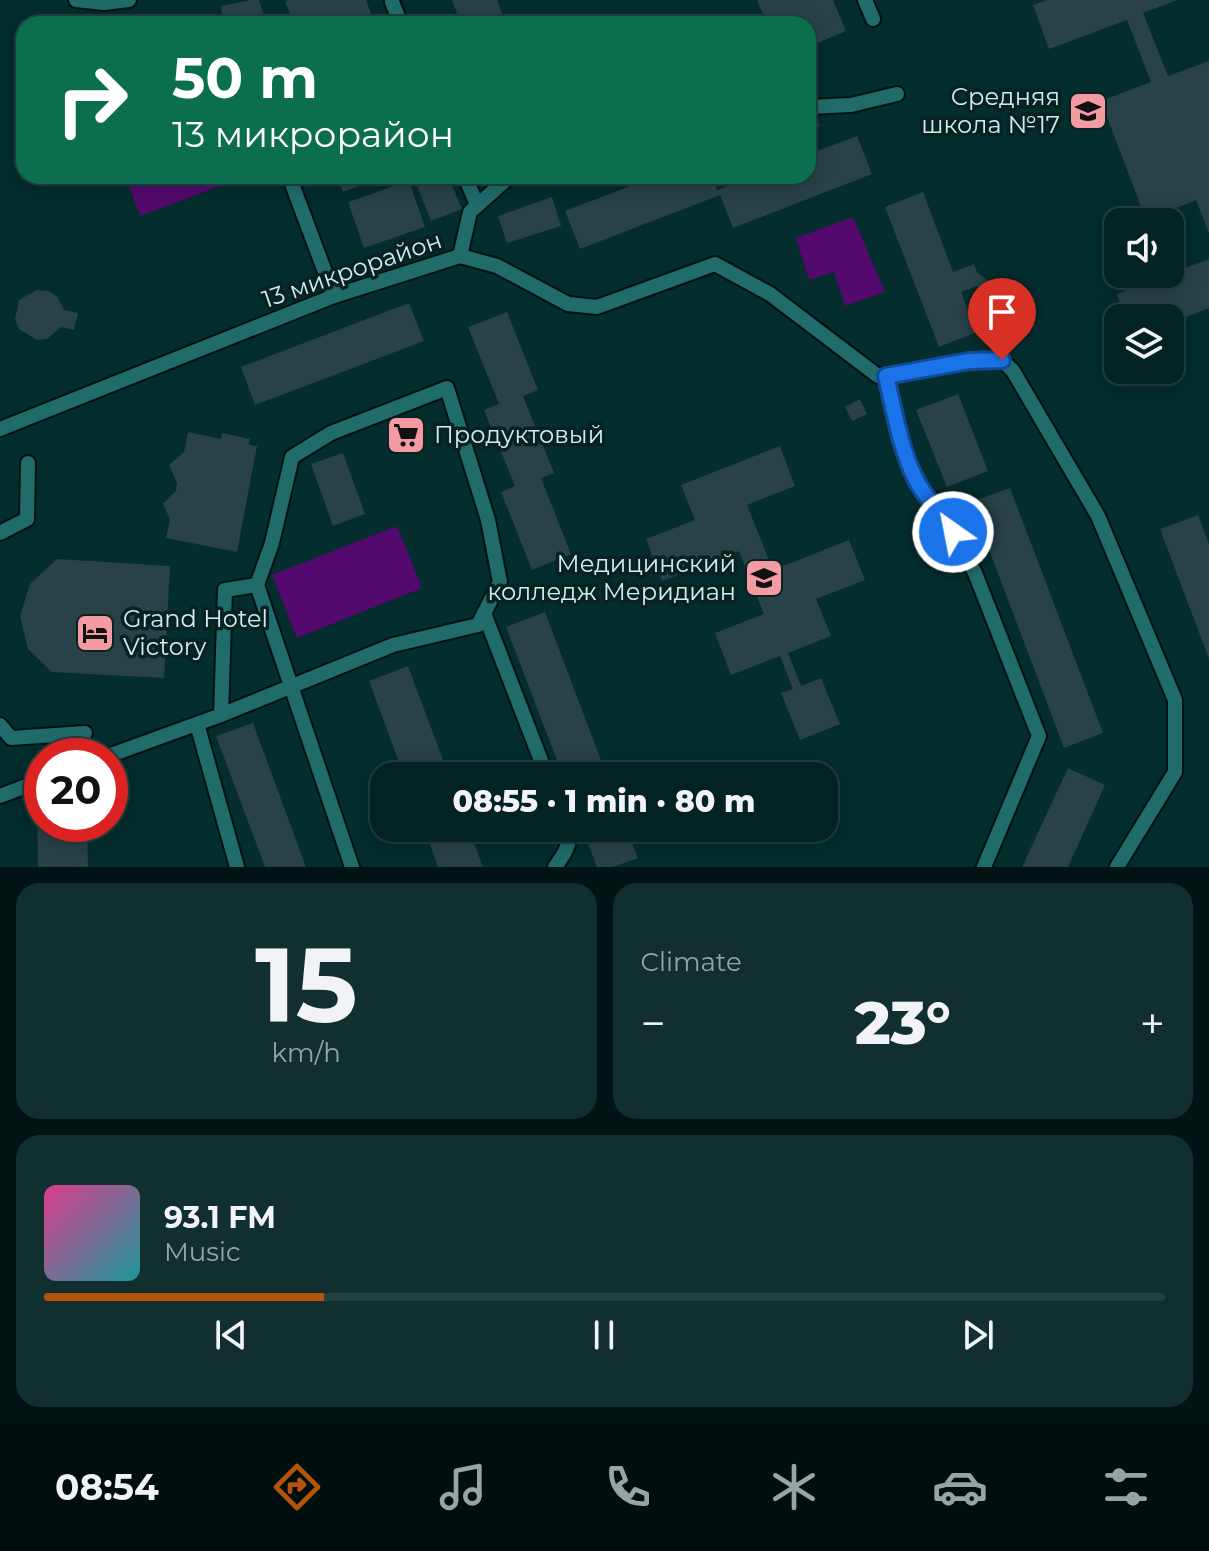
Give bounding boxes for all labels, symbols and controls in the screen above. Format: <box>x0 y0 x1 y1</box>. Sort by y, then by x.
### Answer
text: 50 m <box>172 44 318 112</box>
icon: right <box>40 48 144 152</box>
place label: Средняя школа №17 <box>921 82 1060 139</box>
school or university icon: Средняя школа №17 <box>1067 90 1109 132</box>
text: 13 микрорайон <box>172 112 454 156</box>
map controls <box>1104 208 1184 384</box>
button: sound <box>1104 208 1184 288</box>
street label: 13 микрорайон <box>258 225 445 314</box>
pin <box>968 278 1036 360</box>
icon: arrive <box>980 290 1024 334</box>
button: layers <box>1104 304 1184 384</box>
supermarket icon: Продуктовый <box>385 414 427 456</box>
place label: Продуктовый <box>434 420 604 449</box>
position arrow <box>911 490 995 574</box>
place label: Медицинский колледж Меридиан <box>487 549 736 606</box>
school or university icon: Медицинский колледж Меридиан <box>743 557 785 599</box>
place label: Grand Hotel Victory <box>123 604 268 661</box>
hotel icon: Grand Hotel Victory <box>74 612 116 654</box>
speed limit sign: 20 <box>24 738 128 842</box>
text: 08:55 · 1 min · 80 m <box>453 783 755 820</box>
text: 15 <box>255 921 358 1048</box>
text: Climate <box>641 946 742 978</box>
text: 23° <box>855 986 951 1059</box>
text: − <box>641 996 666 1050</box>
text: + <box>1140 996 1165 1050</box>
text: km/h <box>272 1037 341 1069</box>
text: 93.1 FM <box>164 1199 276 1236</box>
text: Music <box>164 1236 241 1268</box>
icon: previous <box>209 1313 253 1357</box>
icon: pause <box>582 1313 626 1357</box>
icon: next <box>956 1313 1000 1357</box>
icon: directions <box>269 1459 325 1515</box>
icon: music <box>435 1459 491 1515</box>
icon: phone <box>600 1459 656 1515</box>
icon: climate <box>766 1459 822 1515</box>
icon: car <box>932 1459 988 1515</box>
icon: filters <box>1098 1459 1154 1515</box>
text: 08:54 <box>55 1465 159 1509</box>

